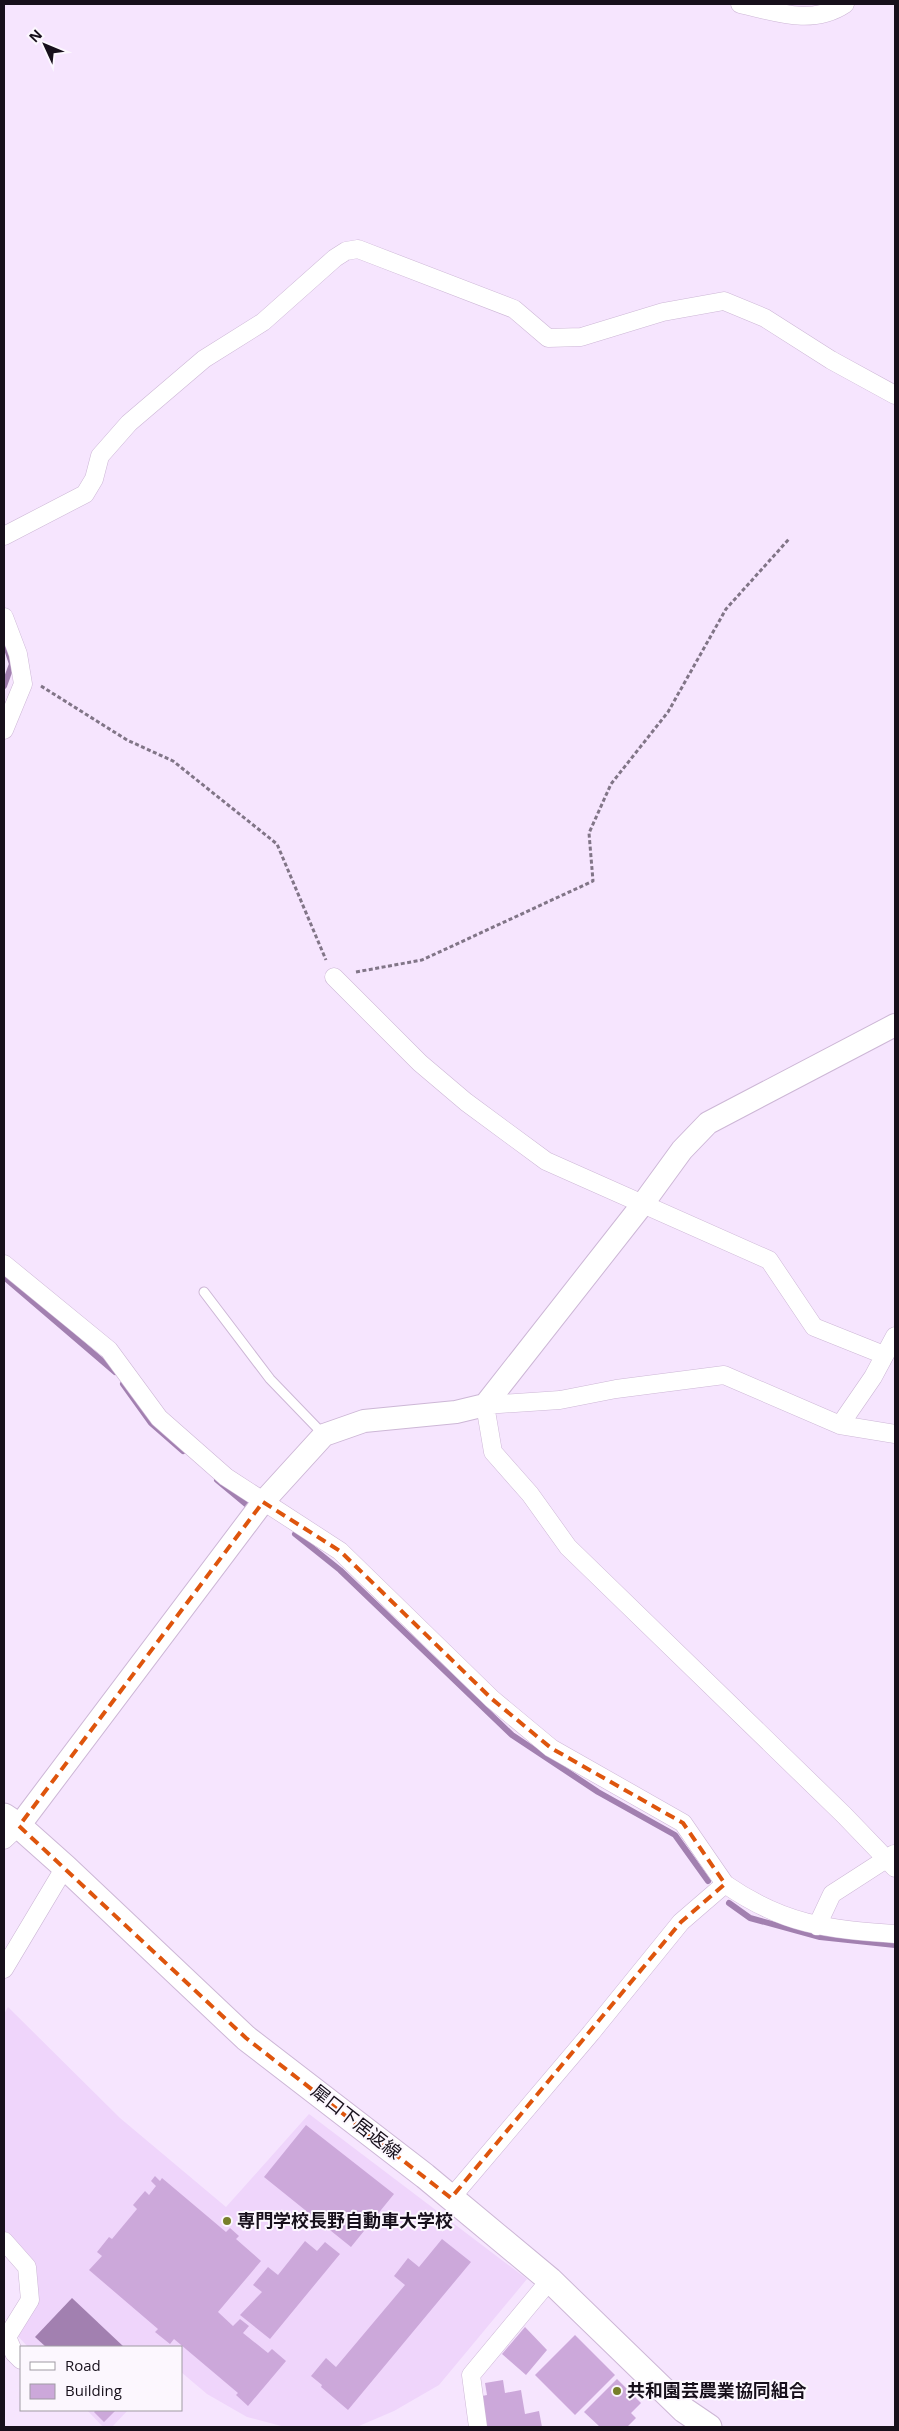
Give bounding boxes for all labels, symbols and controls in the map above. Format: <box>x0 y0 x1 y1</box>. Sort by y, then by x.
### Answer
north arrow <box>20 20 70 70</box>
text: N <box>24 25 46 46</box>
street label: 犀口下居返線 <box>307 2079 407 2164</box>
place label: 専門学校長野自動車大学校 <box>237 2208 453 2232</box>
marker: 専門学校長野自動車大学校 <box>221 2215 233 2227</box>
legend <box>20 2346 182 2411</box>
text: Road <box>65 2355 101 2375</box>
place label: 共和園芸農業協同組合 <box>627 2378 807 2402</box>
text: Building <box>65 2380 122 2400</box>
marker: 共和園芸農業協同組合 <box>611 2385 623 2397</box>

